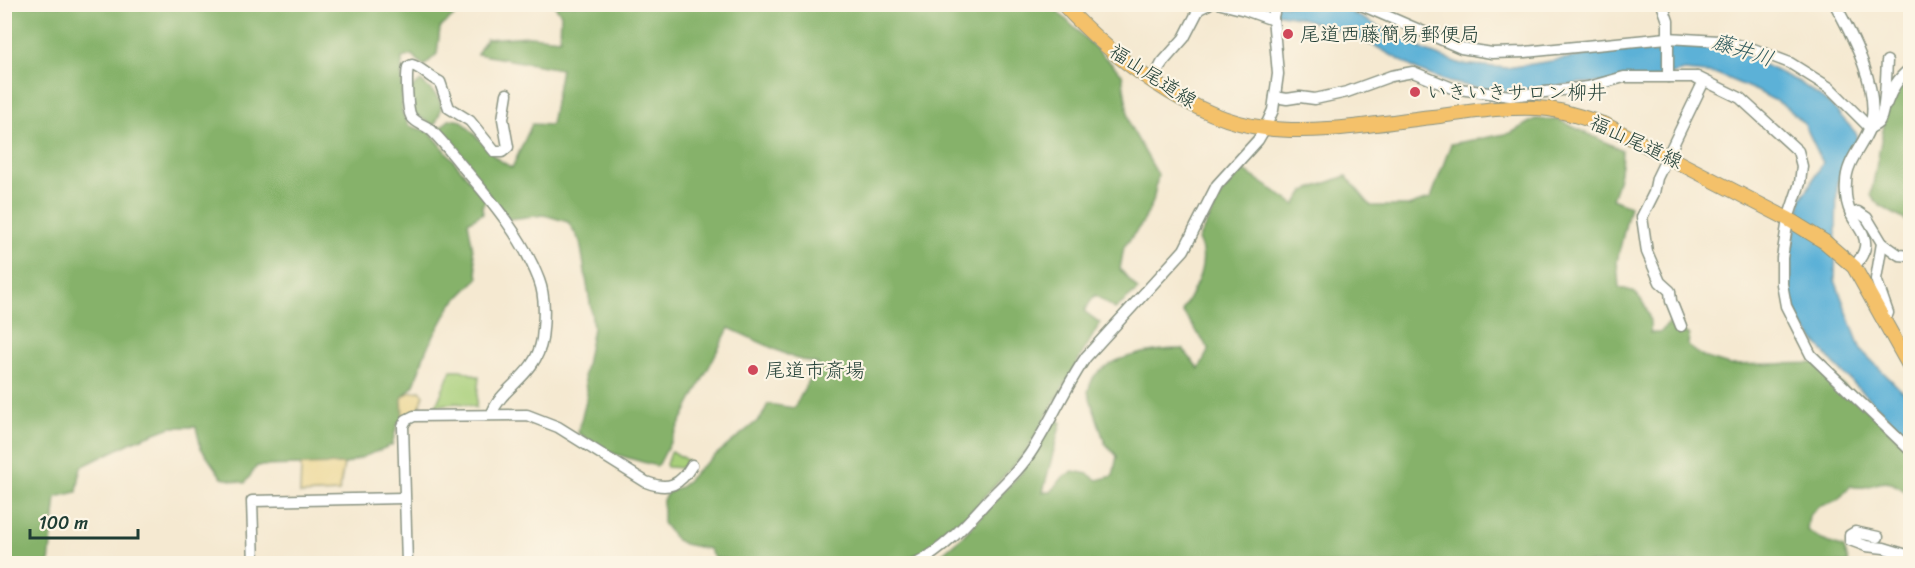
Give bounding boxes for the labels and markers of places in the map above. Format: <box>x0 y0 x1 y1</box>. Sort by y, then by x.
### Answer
place label: 尾道西藤簡易郵便局 <box>1300 17 1480 52</box>
marker: 尾道西藤簡易郵便局 <box>1281 27 1295 41</box>
place label: いきいきサロン柳井 <box>1427 75 1607 110</box>
marker: いきいきサロン柳井 <box>1408 85 1422 99</box>
place label: 尾道市斎場 <box>765 353 865 388</box>
marker: 尾道市斎場 <box>746 363 760 377</box>

